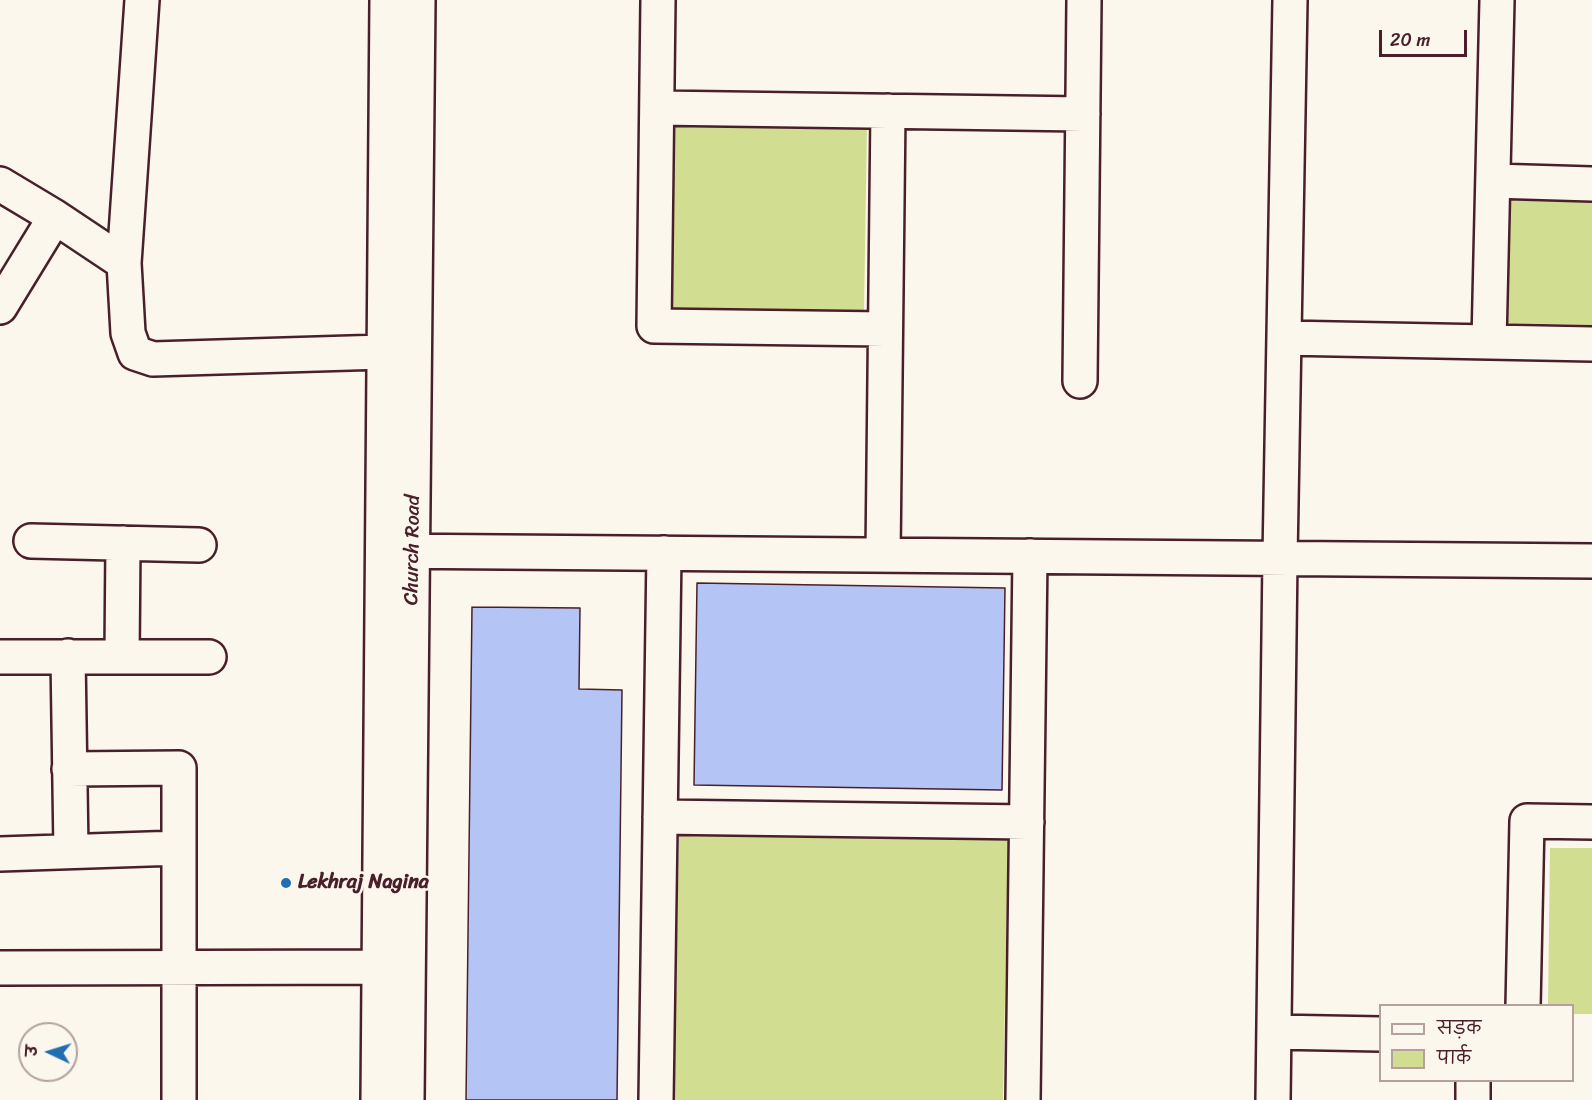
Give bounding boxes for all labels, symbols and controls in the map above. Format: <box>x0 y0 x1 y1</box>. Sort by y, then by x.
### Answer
scale bar <box>1382 18 1470 56</box>
text: 20 m <box>1390 24 1430 56</box>
street label: Church Road <box>400 495 426 605</box>
place label: Lekhraj Nagina <box>298 871 429 895</box>
marker: Lekhraj Nagina <box>279 876 293 890</box>
legend <box>1379 1004 1574 1082</box>
text: सड़क <box>1437 1012 1481 1044</box>
north arrow <box>18 1022 78 1082</box>
text: पार्क <box>1437 1042 1471 1074</box>
text: उ <box>17 1045 46 1057</box>

